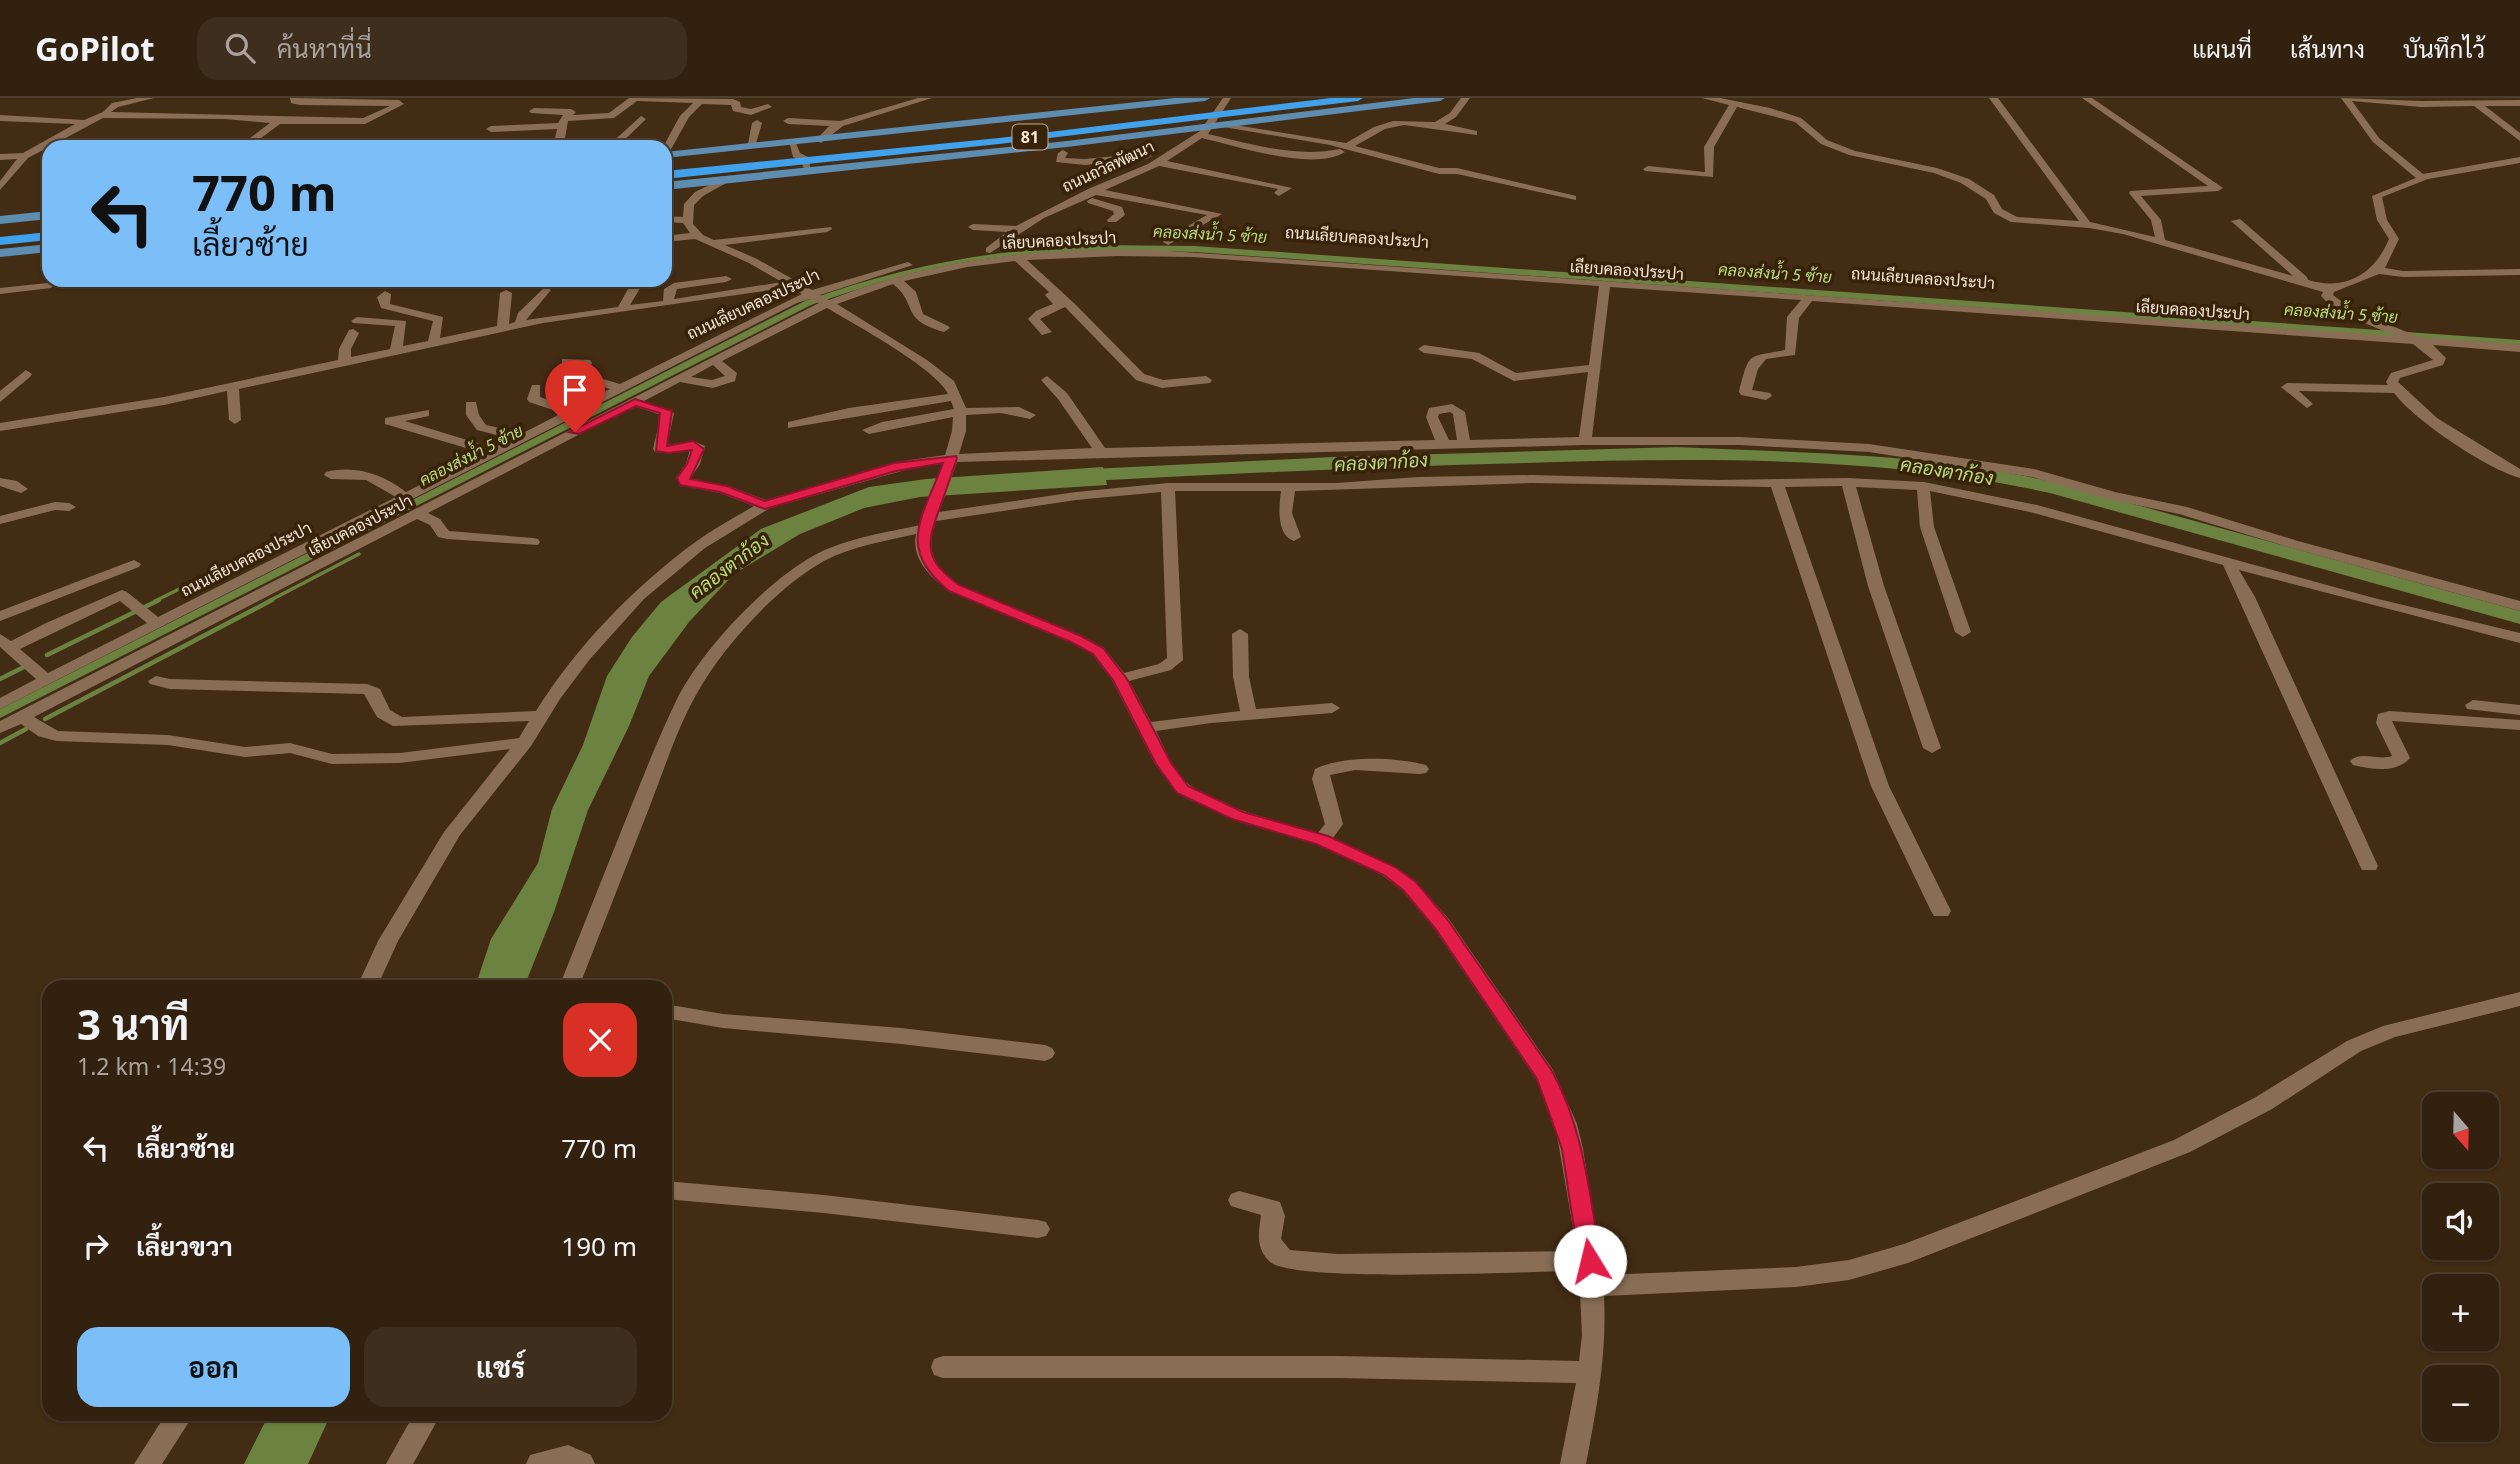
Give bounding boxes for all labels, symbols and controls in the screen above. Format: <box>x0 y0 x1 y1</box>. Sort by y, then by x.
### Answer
search box <box>197 17 687 80</box>
text: GoPilot <box>35 26 155 71</box>
icon: search <box>221 29 259 67</box>
text: ค้นหาที่นี่ <box>277 30 372 66</box>
text: แผนที่ <box>2192 32 2252 65</box>
text: เส้นทาง <box>2290 32 2365 65</box>
text: บันทึกไว้ <box>2403 32 2485 65</box>
road number: 81 <box>1012 124 1048 150</box>
street label: ถนนถวิลพัฒนา <box>1058 135 1158 197</box>
text: 770 m <box>192 159 337 225</box>
icon: left <box>77 168 168 259</box>
water label: คลองส่งน้ำ 5 ซ้าย <box>1153 217 1268 248</box>
street label: ถนนเลียบคลองประปา <box>1284 221 1430 253</box>
text: เลี้ยวซ้าย <box>192 222 309 265</box>
street label: เลียบคลองประปา <box>1001 226 1117 254</box>
street label: เลียบคลองประปา <box>1569 255 1685 285</box>
water label: คลองส่งน้ำ 5 ซ้าย <box>1717 255 1833 288</box>
street label: ถนนเลียบคลองประปา <box>1850 262 1996 294</box>
street label: ถนนเลียบคลองประปา <box>683 264 823 344</box>
street label: เลียบคลองประปา <box>2135 295 2251 325</box>
water label: คลองส่งน้ำ 5 ซ้าย <box>2283 295 2399 328</box>
pin <box>545 360 605 432</box>
icon: arrive <box>556 371 594 409</box>
water label: คลองส่งน้ำ 5 ซ้าย <box>414 417 527 491</box>
water label: คลองตาก้อง <box>1334 447 1429 477</box>
water label: คลองตาก้อง <box>1899 451 1996 491</box>
street label: เลียบคลองประปา <box>304 489 416 561</box>
street label: ถนนเลียบคลองประปา <box>177 517 315 601</box>
water label: คลองตาก้อง <box>684 527 775 605</box>
text: 3 นาที <box>77 995 189 1052</box>
button: close <box>563 1003 637 1077</box>
text: 1.2 km · 14:39 <box>77 1050 226 1082</box>
north arrow <box>2422 1092 2499 1169</box>
map controls <box>2422 1092 2499 1442</box>
icon: left <box>77 1129 115 1167</box>
text: เลี้ยวซ้าย <box>136 1130 235 1166</box>
text: 770 m <box>561 1130 637 1166</box>
button: sound <box>2422 1183 2499 1260</box>
position arrow <box>1553 1224 1627 1298</box>
icon: right <box>77 1227 115 1265</box>
text: เลี้ยวขวา <box>136 1228 233 1264</box>
text: 190 m <box>561 1228 637 1264</box>
button: + <box>2422 1274 2499 1351</box>
button: ออก <box>77 1327 350 1407</box>
button: แชร์ <box>364 1327 637 1407</box>
button: − <box>2422 1365 2499 1442</box>

